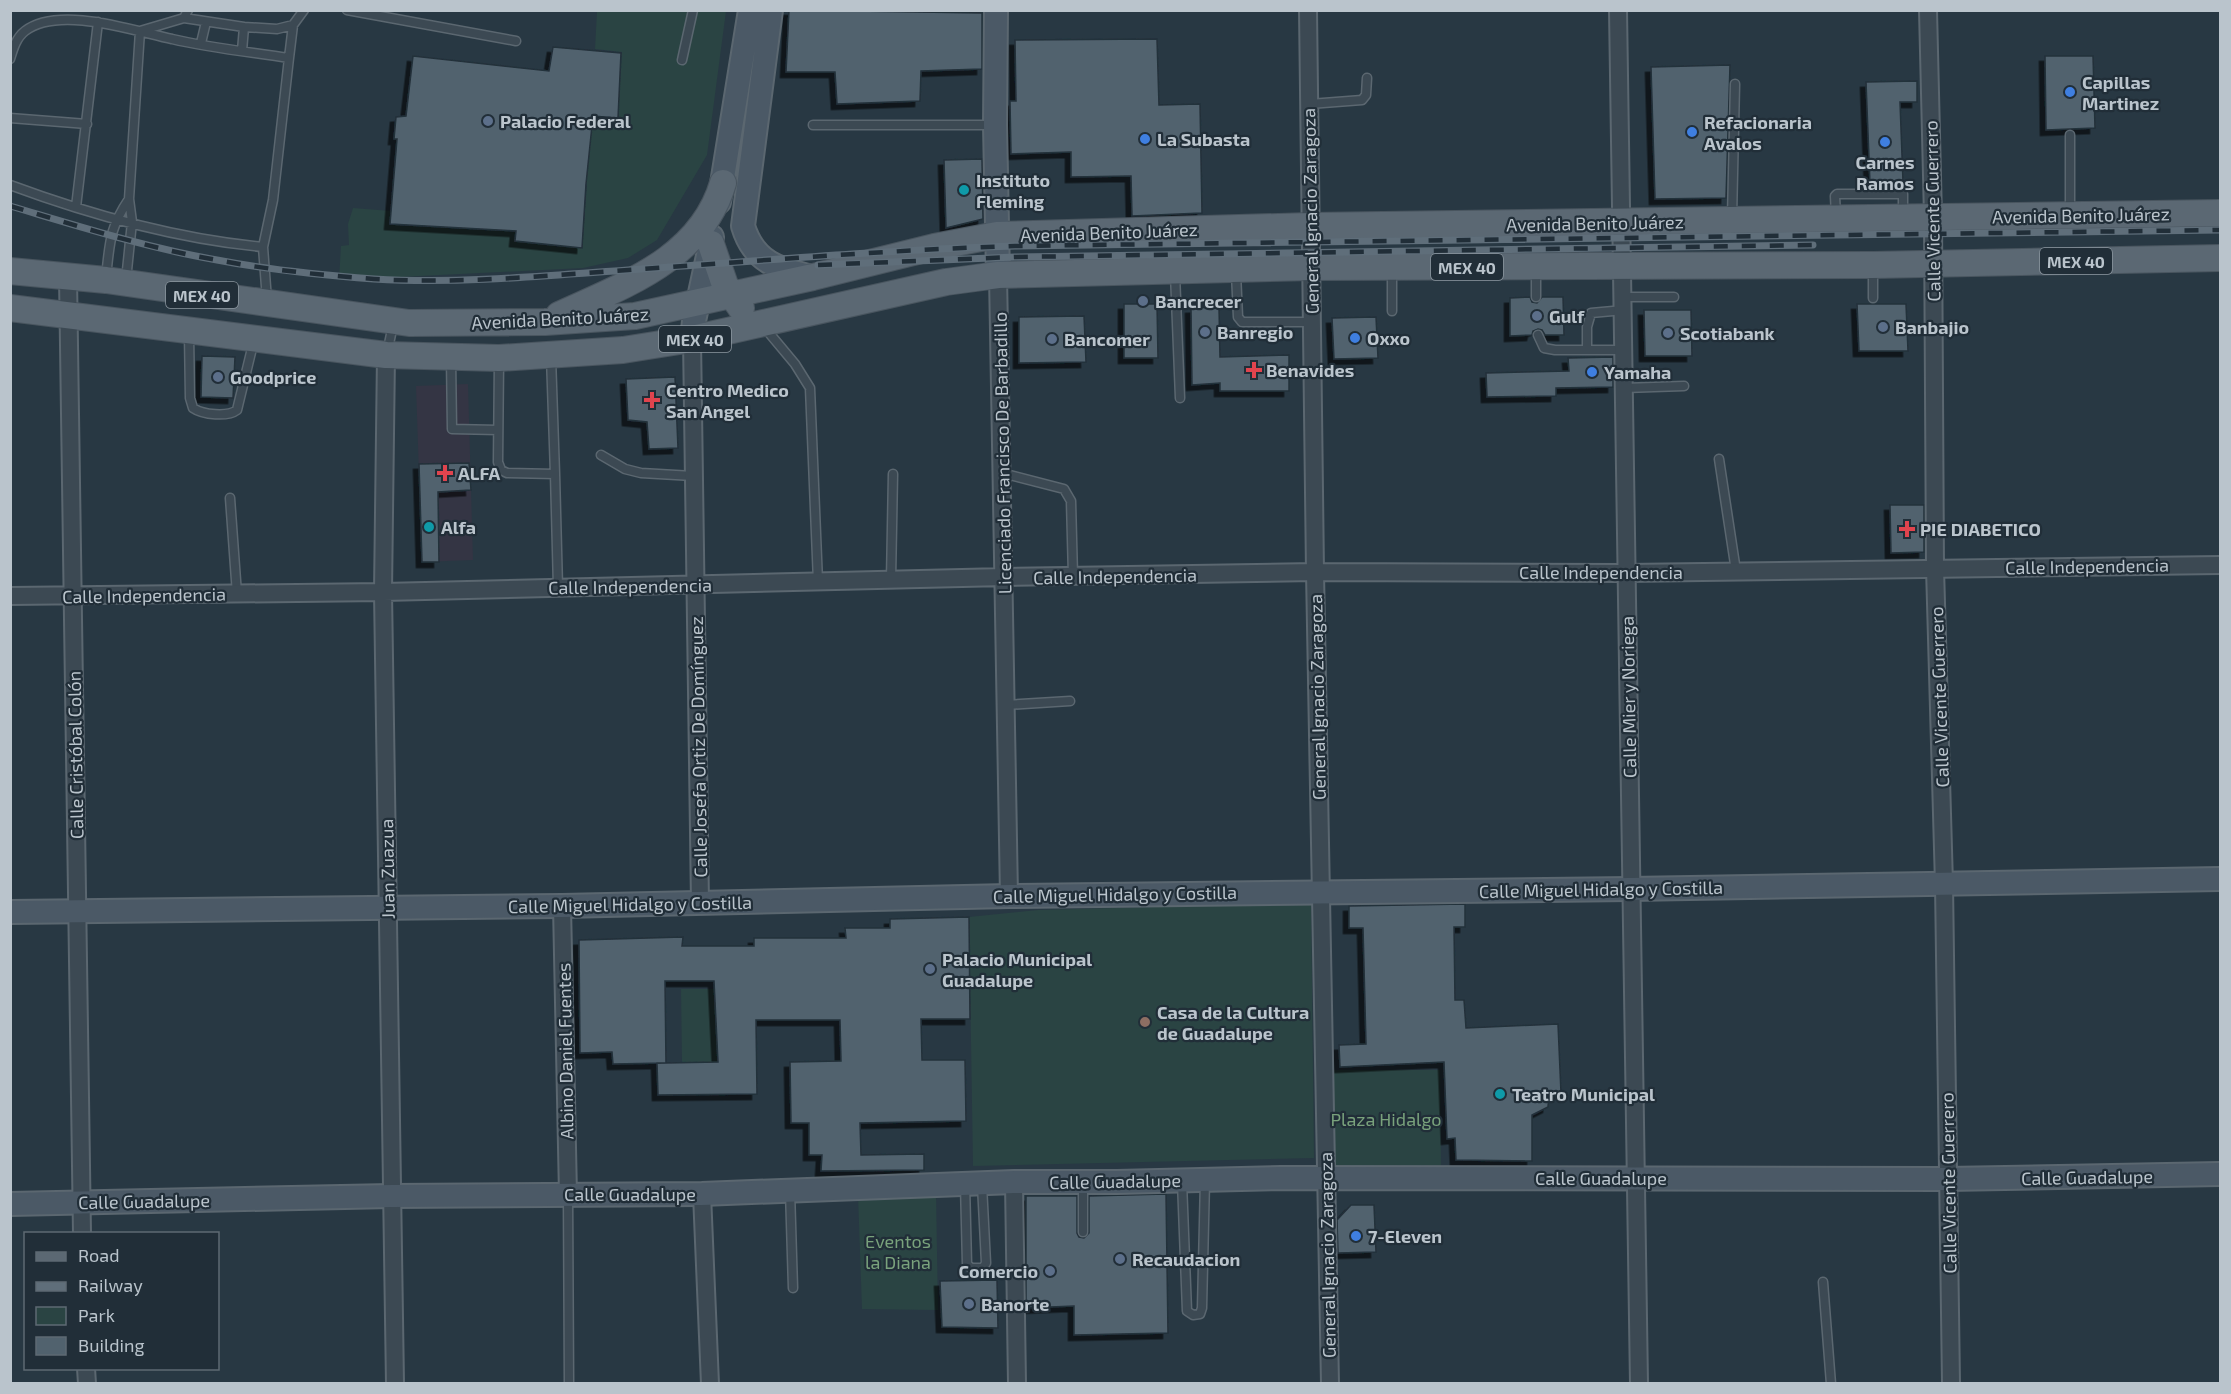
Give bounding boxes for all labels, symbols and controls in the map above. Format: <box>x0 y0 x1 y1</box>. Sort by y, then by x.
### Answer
place label: Capillas Martinez <box>2082 71 2159 114</box>
marker: Capillas Martinez <box>2063 85 2077 99</box>
street label: General Ignacio Zaragoza <box>1297 108 1323 314</box>
place label: Palacio Federal <box>500 110 631 132</box>
place label: Refacionaria Avalos <box>1704 111 1812 154</box>
marker: Palacio Federal <box>481 114 495 128</box>
street label: Calle Vicente Guerrero <box>1919 120 1945 302</box>
marker: Refacionaria Avalos <box>1685 125 1699 139</box>
place label: La Subasta <box>1157 128 1250 150</box>
marker: La Subasta <box>1138 132 1152 146</box>
marker: Carnes Ramos <box>1878 135 1892 149</box>
place label: Carnes Ramos <box>1855 151 1915 194</box>
place label: Instituto Fleming <box>976 169 1050 212</box>
marker: Instituto Fleming <box>957 183 971 197</box>
street label: Avenida Benito Juárez <box>1992 202 2170 228</box>
street label: Avenida Benito Juárez <box>1506 210 1684 236</box>
street label: Avenida Benito Juárez <box>1020 218 1198 246</box>
road number: MEX 40 <box>2040 248 2112 274</box>
road number: MEX 40 <box>1431 254 1503 280</box>
road number: MEX 40 <box>166 282 238 308</box>
place label: Bancrecer <box>1155 290 1242 312</box>
marker: Bancrecer <box>1136 294 1150 308</box>
street label: Avenida Benito Juárez <box>471 302 649 334</box>
place label: Gulf <box>1549 305 1585 327</box>
marker: Gulf <box>1530 309 1544 323</box>
street label: Licenciado Francisco De Barbadillo <box>989 312 1015 594</box>
place label: Banbajio <box>1895 316 1969 338</box>
marker: Banbajio <box>1876 320 1890 334</box>
place label: Banregio <box>1217 321 1293 343</box>
place label: Scotiabank <box>1680 322 1775 344</box>
marker: Banregio <box>1198 325 1212 339</box>
road number: MEX 40 <box>659 326 731 352</box>
marker: Scotiabank <box>1661 326 1675 340</box>
place label: Oxxo <box>1367 327 1410 349</box>
place label: Bancomer <box>1064 328 1150 350</box>
marker: Oxxo <box>1348 331 1362 345</box>
marker: Bancomer <box>1045 332 1059 346</box>
place label: Benavides <box>1266 359 1354 381</box>
place label: Yamaha <box>1604 361 1671 383</box>
marker: Benavides <box>1247 363 1261 377</box>
marker: Yamaha <box>1585 365 1599 379</box>
place label: Goodprice <box>230 366 316 388</box>
marker: Goodprice <box>211 370 225 384</box>
place label: Centro Medico San Angel <box>666 379 789 422</box>
marker: Centro Medico San Angel <box>643 391 661 409</box>
place label: ALFA <box>458 462 501 484</box>
marker: ALFA <box>436 464 454 482</box>
place label: Alfa <box>441 516 476 538</box>
place label: PIE DIABETICO <box>1920 518 2041 540</box>
marker: Alfa <box>422 520 436 534</box>
marker: PIE DIABETICO <box>1898 520 1916 538</box>
street label: Calle Independencia <box>2005 554 2169 578</box>
street label: Calle Independencia <box>1519 561 1683 583</box>
street label: Calle Independencia <box>1033 564 1197 588</box>
street label: Calle Independencia <box>548 574 712 598</box>
street label: Calle Independencia <box>62 583 226 607</box>
street label: General Ignacio Zaragoza <box>1304 594 1330 800</box>
street label: Calle Vicente Guerrero <box>1925 606 1953 788</box>
street label: Calle Josefa Ortiz De Domínguez <box>685 616 711 878</box>
street label: Calle Mier y Noriega <box>1616 616 1640 778</box>
street label: Calle Cristóbal Colón <box>63 671 87 839</box>
street label: Juan Zuazua <box>375 819 399 919</box>
street label: Calle Miguel Hidalgo y Costilla <box>1479 876 1723 902</box>
street label: Calle Miguel Hidalgo y Costilla <box>993 881 1237 907</box>
street label: Calle Miguel Hidalgo y Costilla <box>508 891 752 917</box>
place label: Palacio Municipal Guadalupe <box>942 948 1092 991</box>
street label: Albino Daniel Fuentes <box>552 962 578 1140</box>
marker: Palacio Municipal Guadalupe <box>923 962 937 976</box>
place label: Casa de la Cultura de Guadalupe <box>1157 1001 1309 1044</box>
marker: Casa de la Cultura de Guadalupe <box>1138 1015 1152 1029</box>
place label: Teatro Municipal <box>1512 1083 1655 1105</box>
marker: Teatro Municipal <box>1493 1087 1507 1101</box>
street label: Calle Vicente Guerrero <box>1935 1092 1961 1274</box>
park label: Plaza Hidalgo <box>1330 1108 1442 1130</box>
street label: General Ignacio Zaragoza <box>1314 1152 1340 1358</box>
street label: Calle Guadalupe <box>2021 1165 2153 1189</box>
street label: Calle Guadalupe <box>1535 1167 1667 1189</box>
street label: Calle Guadalupe <box>1049 1169 1181 1193</box>
street label: Calle Guadalupe <box>564 1183 696 1205</box>
street label: Calle Guadalupe <box>78 1189 210 1213</box>
place label: 7-Eleven <box>1368 1225 1442 1247</box>
marker: 7-Eleven <box>1349 1229 1363 1243</box>
park label: Eventos la Diana <box>865 1230 931 1273</box>
legend <box>24 1232 219 1370</box>
text: Road <box>78 1244 119 1266</box>
place label: Recaudacion <box>1132 1248 1240 1270</box>
marker: Recaudacion <box>1113 1252 1127 1266</box>
place label: Comercio <box>959 1260 1038 1282</box>
marker: Comercio <box>1043 1264 1057 1278</box>
text: Railway <box>78 1274 143 1296</box>
place label: Banorte <box>981 1293 1049 1315</box>
marker: Banorte <box>962 1297 976 1311</box>
text: Park <box>78 1304 115 1326</box>
text: Building <box>78 1334 145 1356</box>

